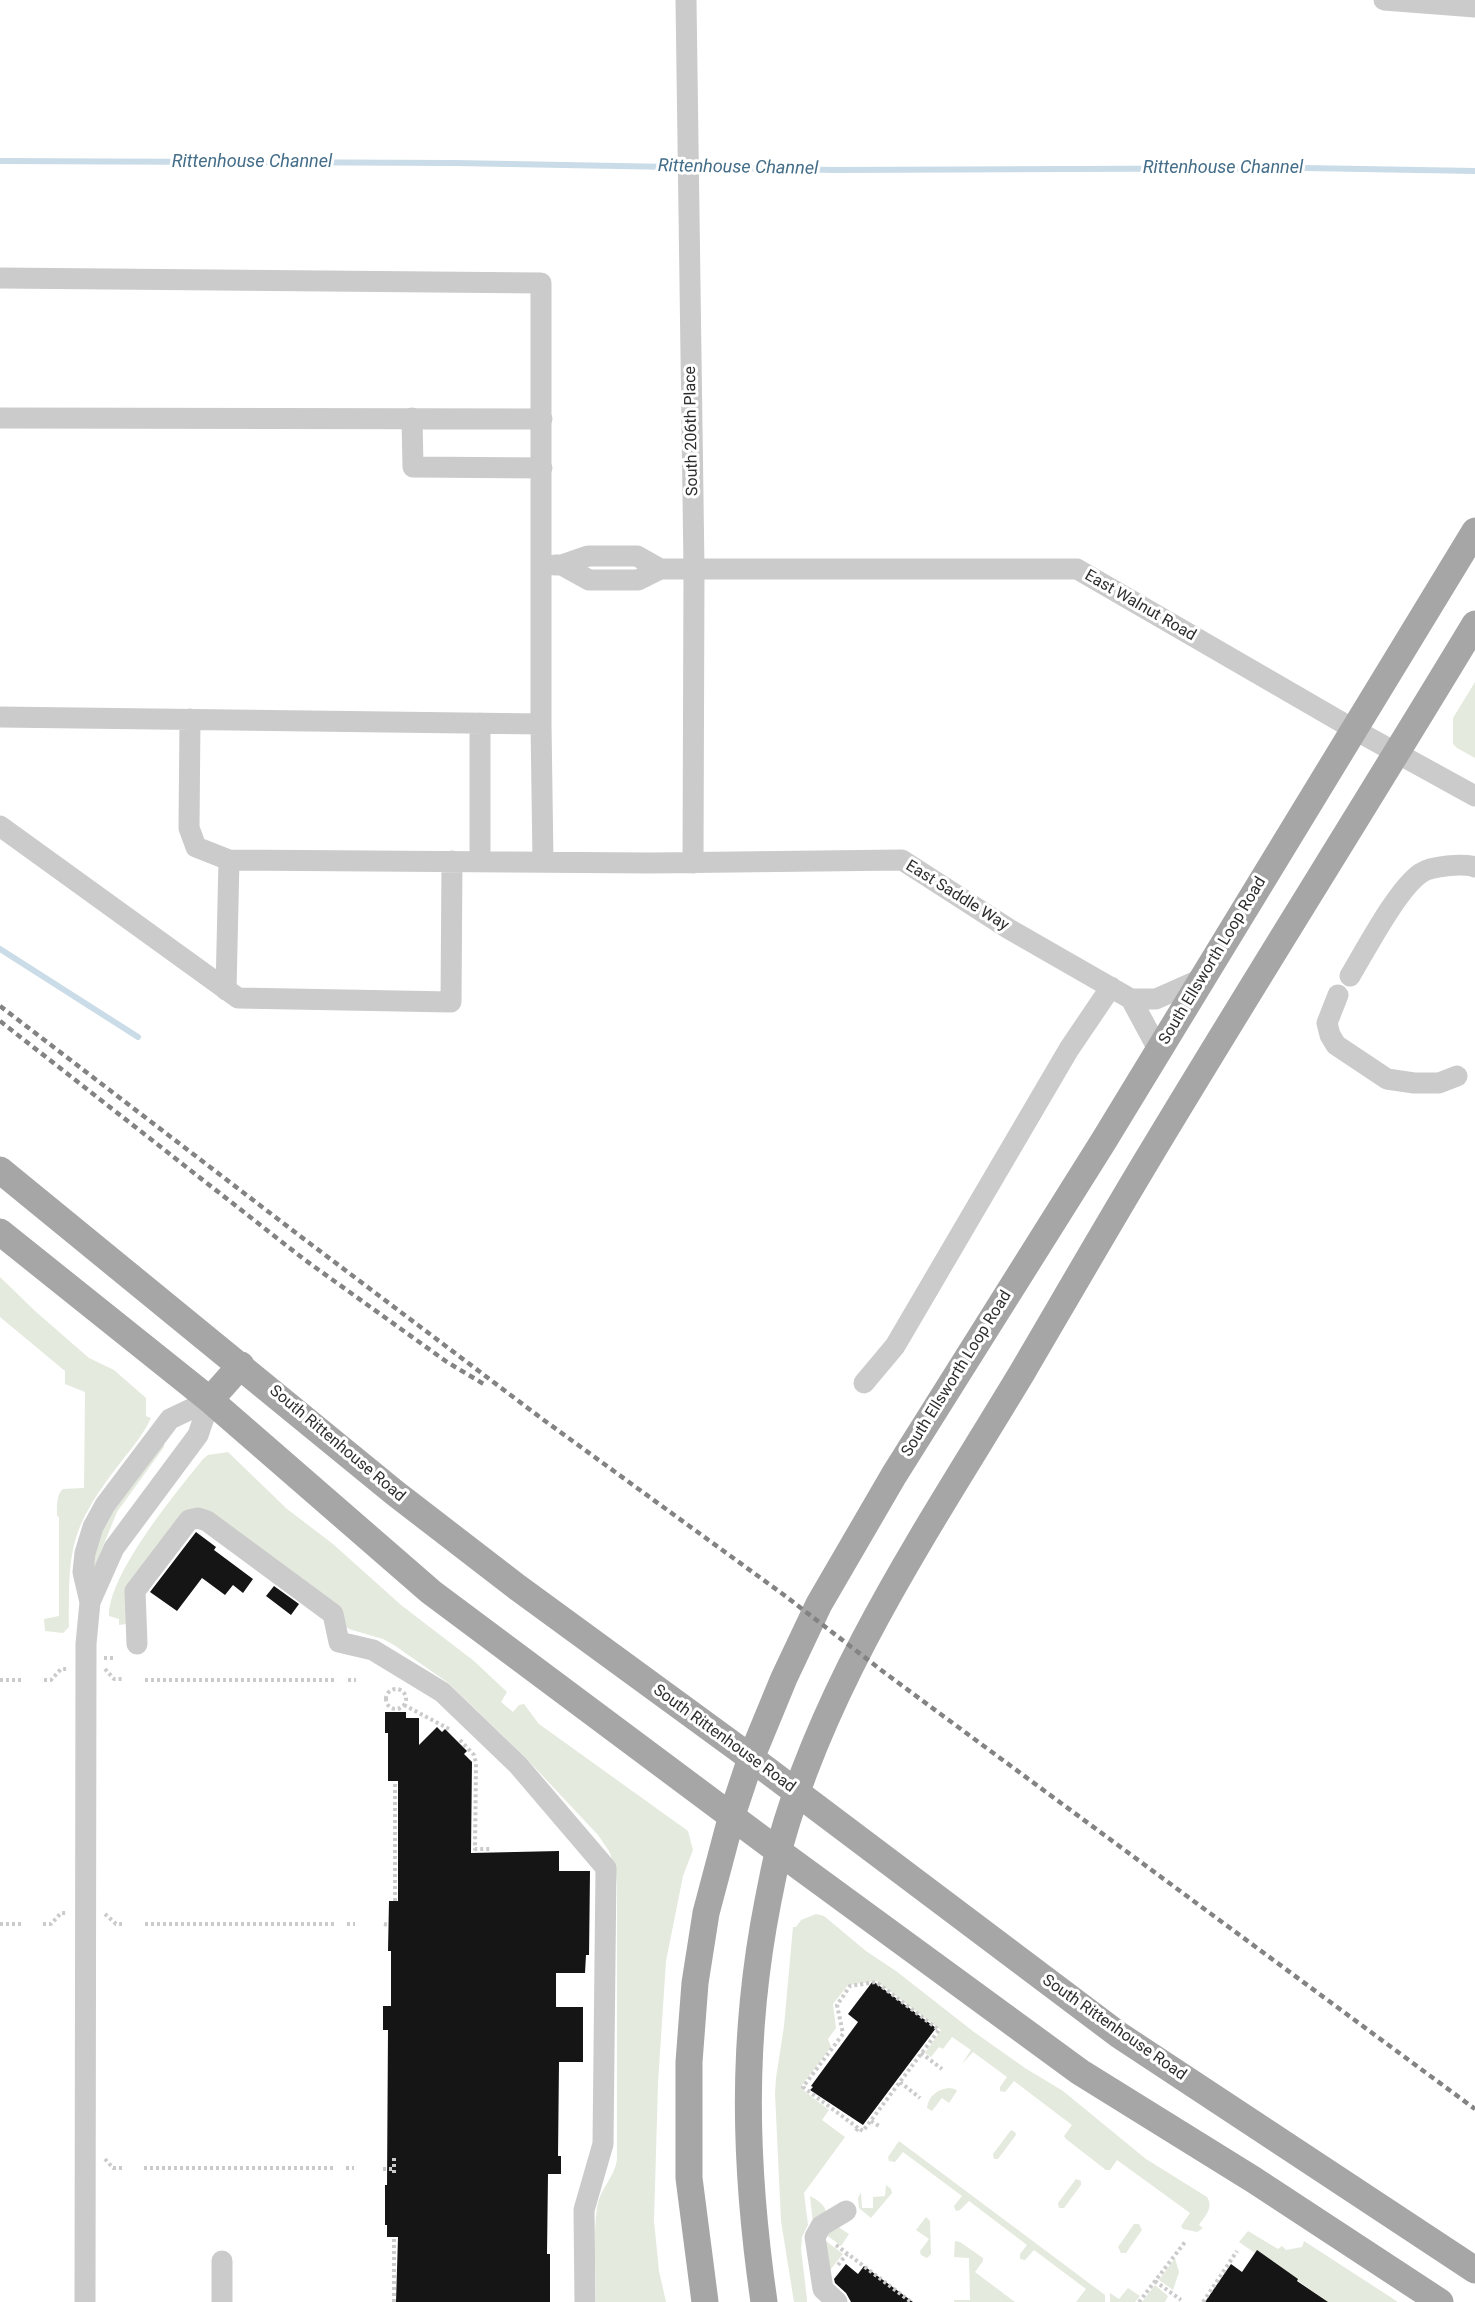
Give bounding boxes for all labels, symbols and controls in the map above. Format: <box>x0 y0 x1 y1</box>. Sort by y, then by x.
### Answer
water label: Rittenhouse Channel <box>172 151 332 173</box>
water label: Rittenhouse Channel <box>658 156 818 180</box>
water label: Rittenhouse Channel <box>1143 157 1303 179</box>
street label: South 206th Place <box>681 366 703 496</box>
street label: East Walnut Road <box>1081 566 1199 646</box>
street label: East Saddle Way <box>902 857 1012 935</box>
street label: South Ellsworth Loop Road <box>1155 874 1271 1048</box>
street label: South Ellsworth Loop Road <box>898 1287 1016 1461</box>
street label: South Rittenhouse Road <box>265 1382 409 1506</box>
street label: South Rittenhouse Road <box>649 1681 799 1797</box>
street label: South Rittenhouse Road <box>1038 1971 1190 2085</box>

